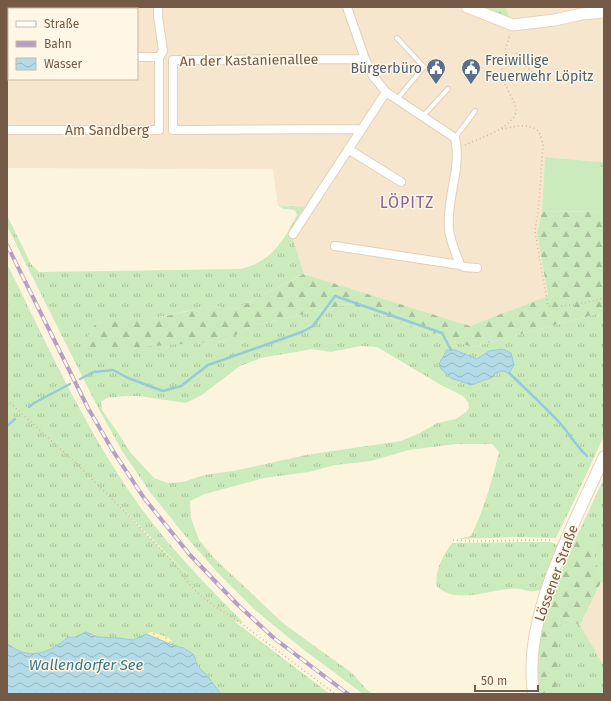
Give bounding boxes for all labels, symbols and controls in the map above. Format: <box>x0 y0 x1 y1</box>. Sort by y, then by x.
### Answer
legend <box>8 8 138 80</box>
text: Straße <box>44 17 79 31</box>
text: Bahn <box>44 37 72 51</box>
street label: An der Kastanienallee <box>180 51 318 70</box>
place label: Freiwillige Feuerwehr Löpitz <box>485 52 593 85</box>
text: Wasser <box>44 57 83 71</box>
public building icon: Bürgerbüro <box>425 57 447 85</box>
public building icon: Freiwillige Feuerwehr Löpitz <box>460 57 482 85</box>
place label: Bürgerbüro <box>350 60 422 77</box>
street label: Am Sandberg <box>65 122 150 139</box>
district label: LÖPITZ <box>380 193 434 212</box>
street label: Lössener Straße <box>531 523 582 624</box>
water label: Wallendorfer See <box>29 656 144 674</box>
scale bar <box>475 667 538 693</box>
text: 50 m <box>481 674 507 688</box>

